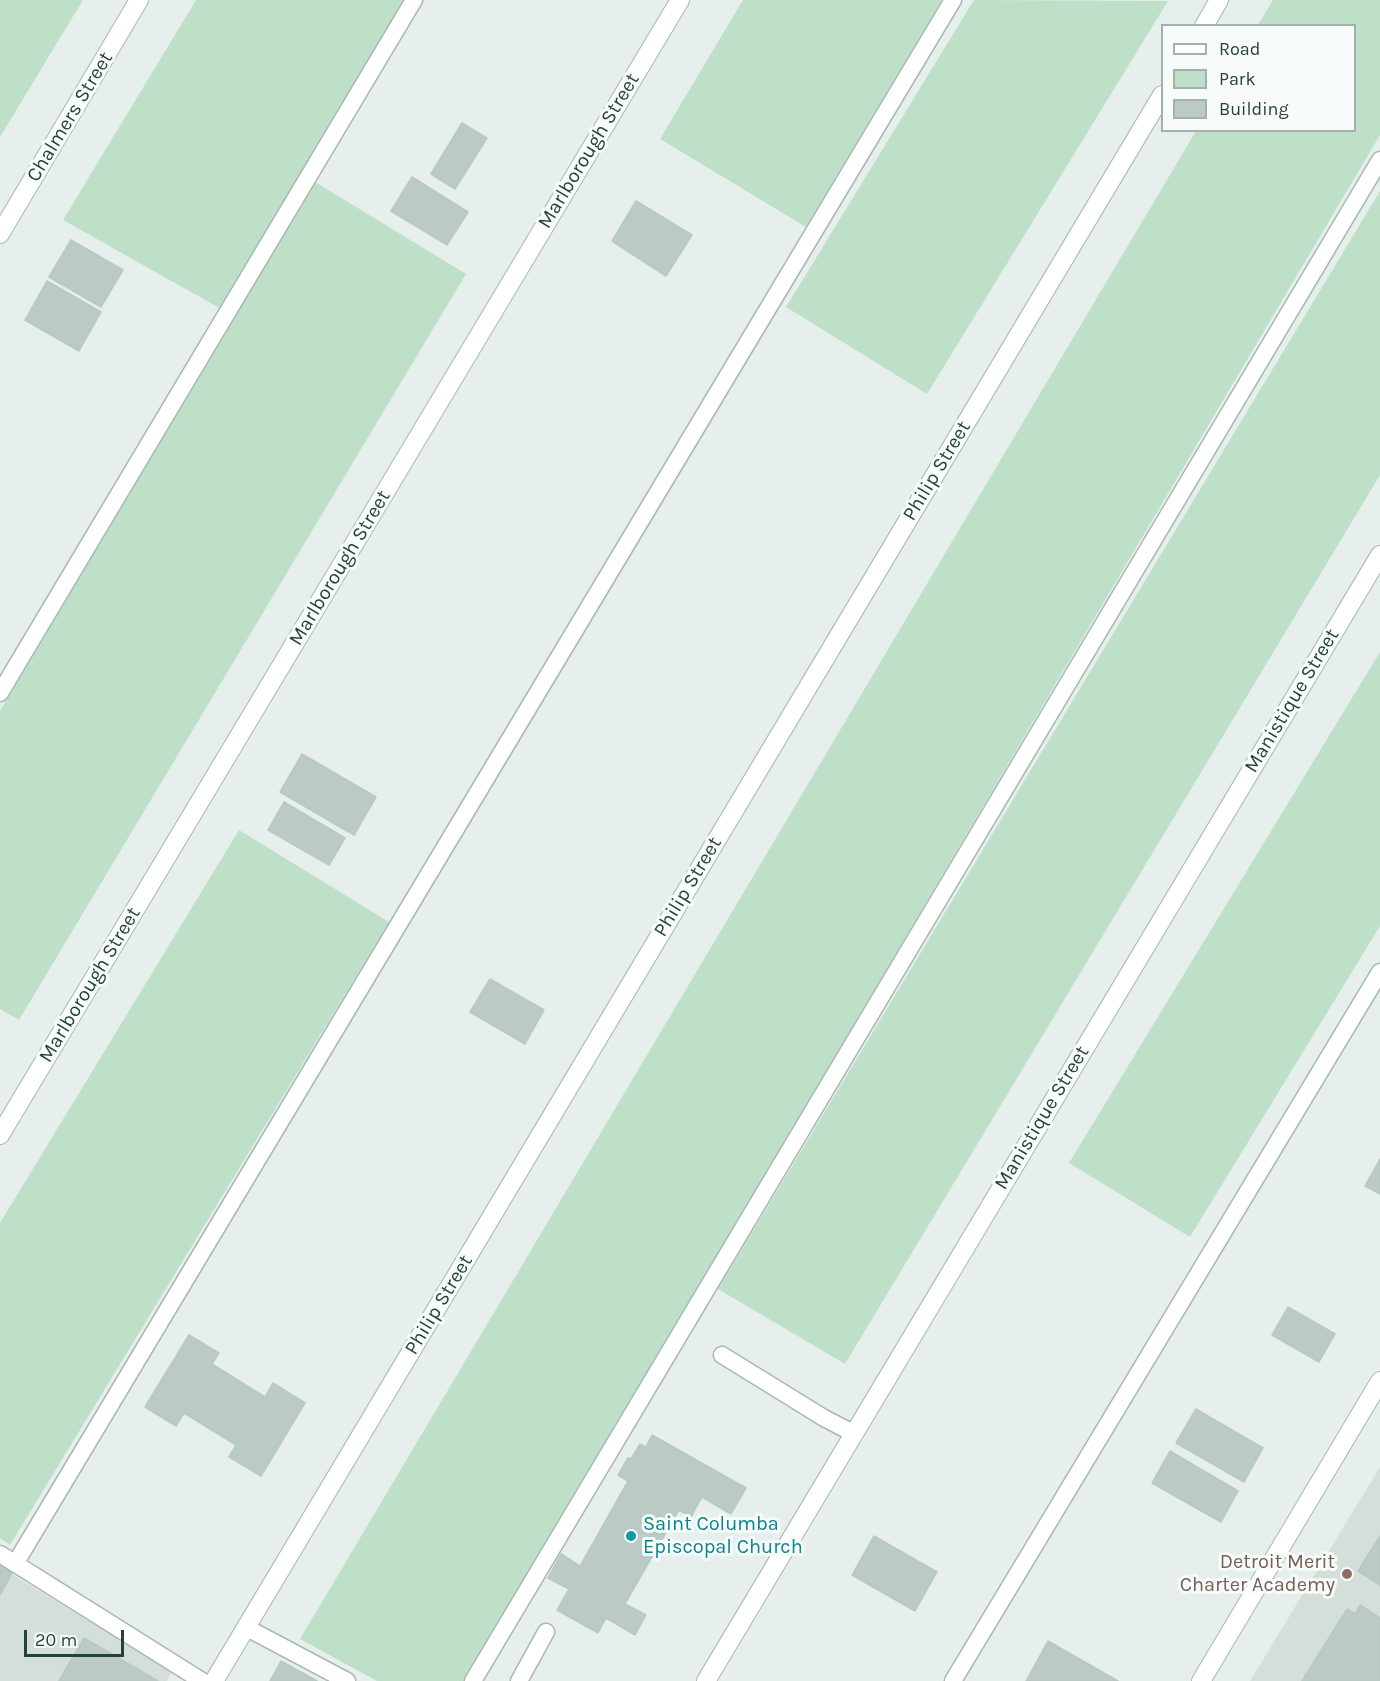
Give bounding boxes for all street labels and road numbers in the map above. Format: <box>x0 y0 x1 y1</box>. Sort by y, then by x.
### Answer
street label: Chalmers Street <box>22 48 118 186</box>
street label: Marlborough Street <box>533 69 645 233</box>
street label: Philip Street <box>898 417 976 525</box>
street label: Marlborough Street <box>284 486 396 650</box>
street label: Manistique Street <box>1240 625 1344 777</box>
street label: Philip Street <box>649 833 727 941</box>
street label: Marlborough Street <box>34 903 146 1067</box>
street label: Manistique Street <box>990 1042 1094 1194</box>
street label: Philip Street <box>400 1251 478 1359</box>

